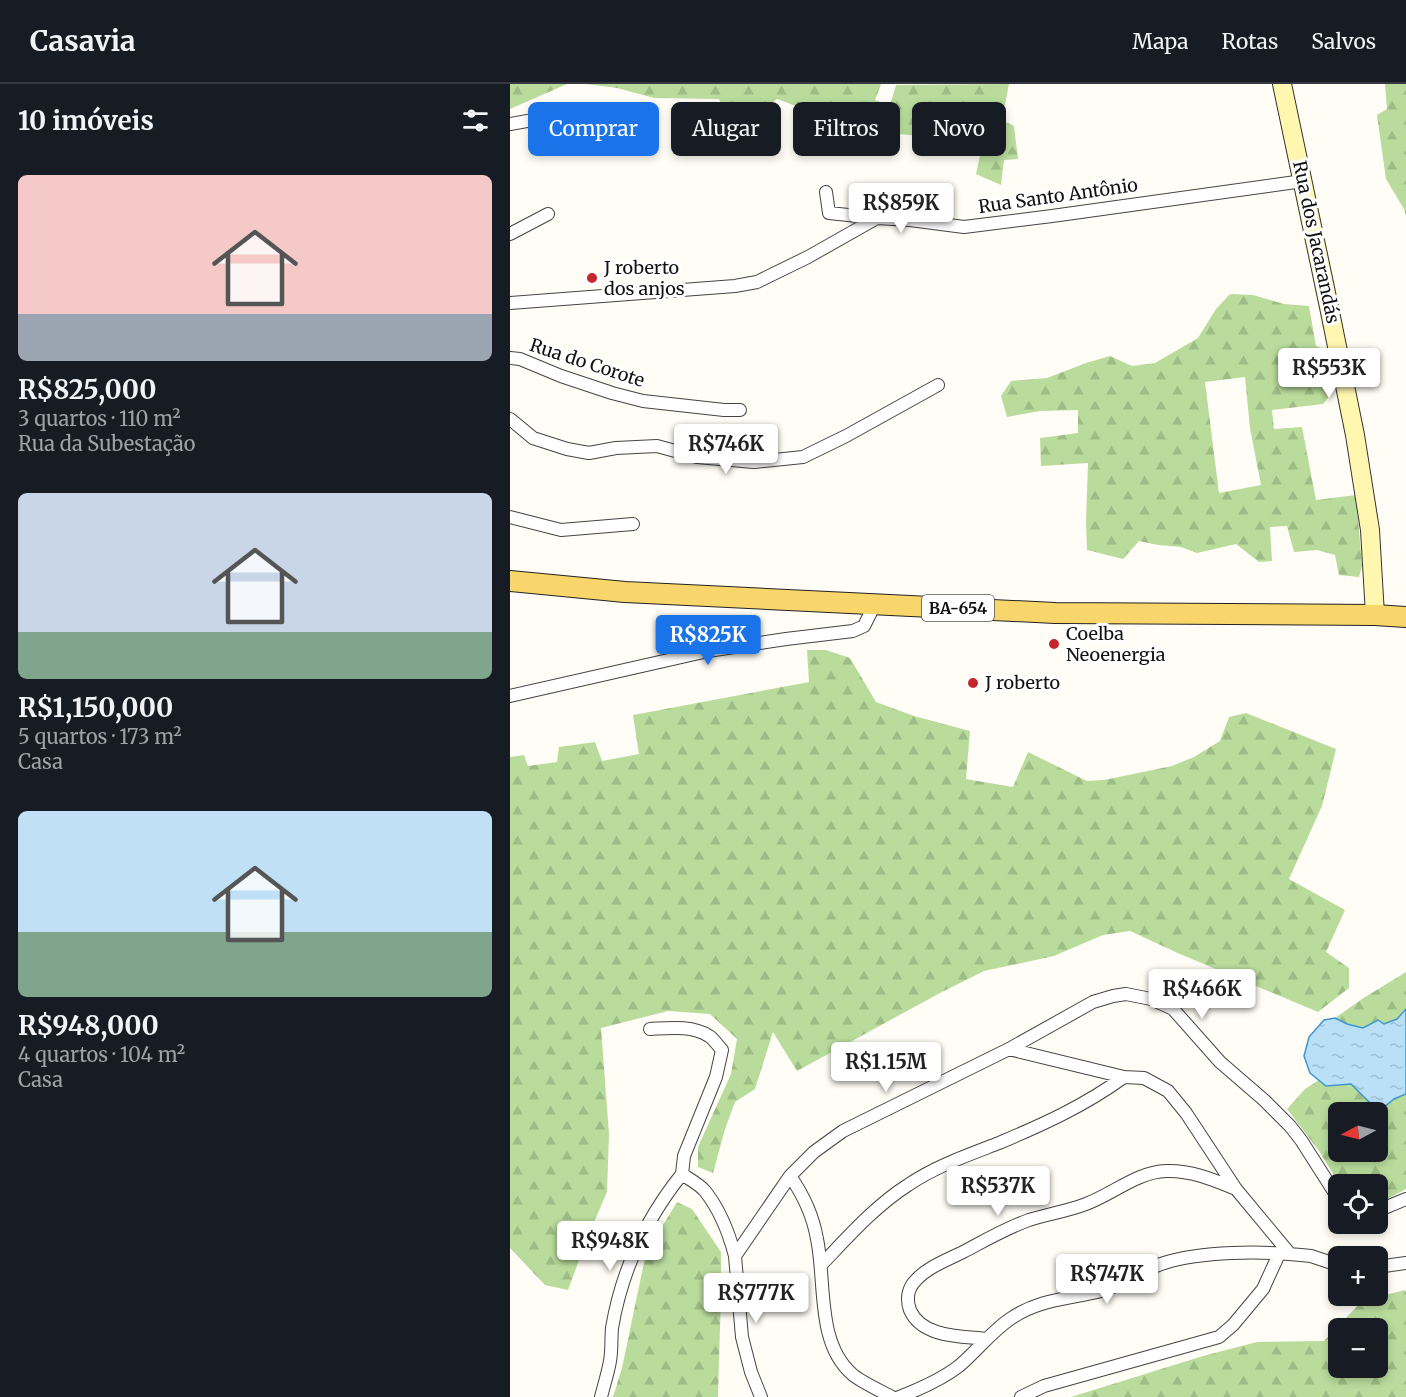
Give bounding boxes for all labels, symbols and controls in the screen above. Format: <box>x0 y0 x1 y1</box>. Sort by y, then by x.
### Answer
text: Casavia <box>30 23 136 59</box>
text: Mapa <box>1132 28 1189 55</box>
text: Rotas <box>1222 28 1278 55</box>
text: Salvos <box>1311 28 1376 55</box>
chip: Comprar <box>528 102 659 156</box>
chip: Alugar <box>671 102 781 156</box>
chip: Filtros <box>793 102 900 156</box>
chip: Novo <box>912 102 1006 156</box>
text: 10 imóveis <box>18 104 154 137</box>
icon: filters <box>459 104 492 137</box>
street label: Rua dos Jacarandás <box>1288 158 1345 325</box>
street label: Rua Santo Antônio <box>977 173 1139 218</box>
pin: R$859K <box>852 183 950 234</box>
text: R$859K <box>863 190 939 215</box>
icon: home <box>201 214 309 322</box>
place label: J roberto dos anjos <box>603 256 685 300</box>
marker: J roberto dos anjos <box>585 271 599 285</box>
street label: Rua do Corote <box>527 333 647 392</box>
pin: R$553K <box>1280 348 1378 399</box>
text: R$553K <box>1292 355 1366 380</box>
text: R$825,000 <box>18 373 156 406</box>
text: 3 quartos · 110 m² <box>18 406 181 431</box>
pin: R$746K <box>677 424 775 475</box>
text: Rua da Subestação <box>18 431 195 456</box>
text: R$746K <box>688 431 764 456</box>
icon: home <box>201 532 309 640</box>
road number: BA-654 <box>922 595 994 621</box>
pin: R$825K <box>659 615 757 666</box>
text: R$825K <box>670 622 746 647</box>
place label: Coelba Neoenergia <box>1066 622 1166 666</box>
marker: Coelba Neoenergia <box>1047 637 1061 651</box>
place label: J roberto <box>984 671 1060 694</box>
marker: J roberto <box>966 676 980 690</box>
text: R$1,150,000 <box>18 691 173 724</box>
text: 5 quartos · 173 m² <box>18 724 182 749</box>
text: Casa <box>18 749 63 774</box>
icon: home <box>201 850 309 958</box>
pin: R$466K <box>1153 969 1251 1020</box>
text: R$466K <box>1163 976 1241 1001</box>
text: R$948,000 <box>18 1009 159 1042</box>
text: 4 quartos · 104 m² <box>18 1042 185 1067</box>
pin: R$1.15M <box>831 1042 941 1093</box>
text: R$1.15M <box>845 1049 927 1074</box>
text: Casa <box>18 1067 63 1092</box>
north arrow <box>1328 1102 1388 1162</box>
map controls <box>1328 1102 1388 1378</box>
pin: R$537K <box>949 1166 1047 1217</box>
text: R$537K <box>961 1173 1035 1198</box>
button: locate <box>1328 1174 1388 1234</box>
pin: R$948K <box>561 1221 659 1272</box>
text: R$948K <box>571 1228 649 1253</box>
button: + <box>1328 1246 1388 1306</box>
pin: R$747K <box>1058 1254 1156 1305</box>
text: R$747K <box>1070 1261 1144 1286</box>
pin: R$777K <box>707 1273 805 1324</box>
text: R$777K <box>718 1280 794 1305</box>
button: − <box>1328 1318 1388 1378</box>

